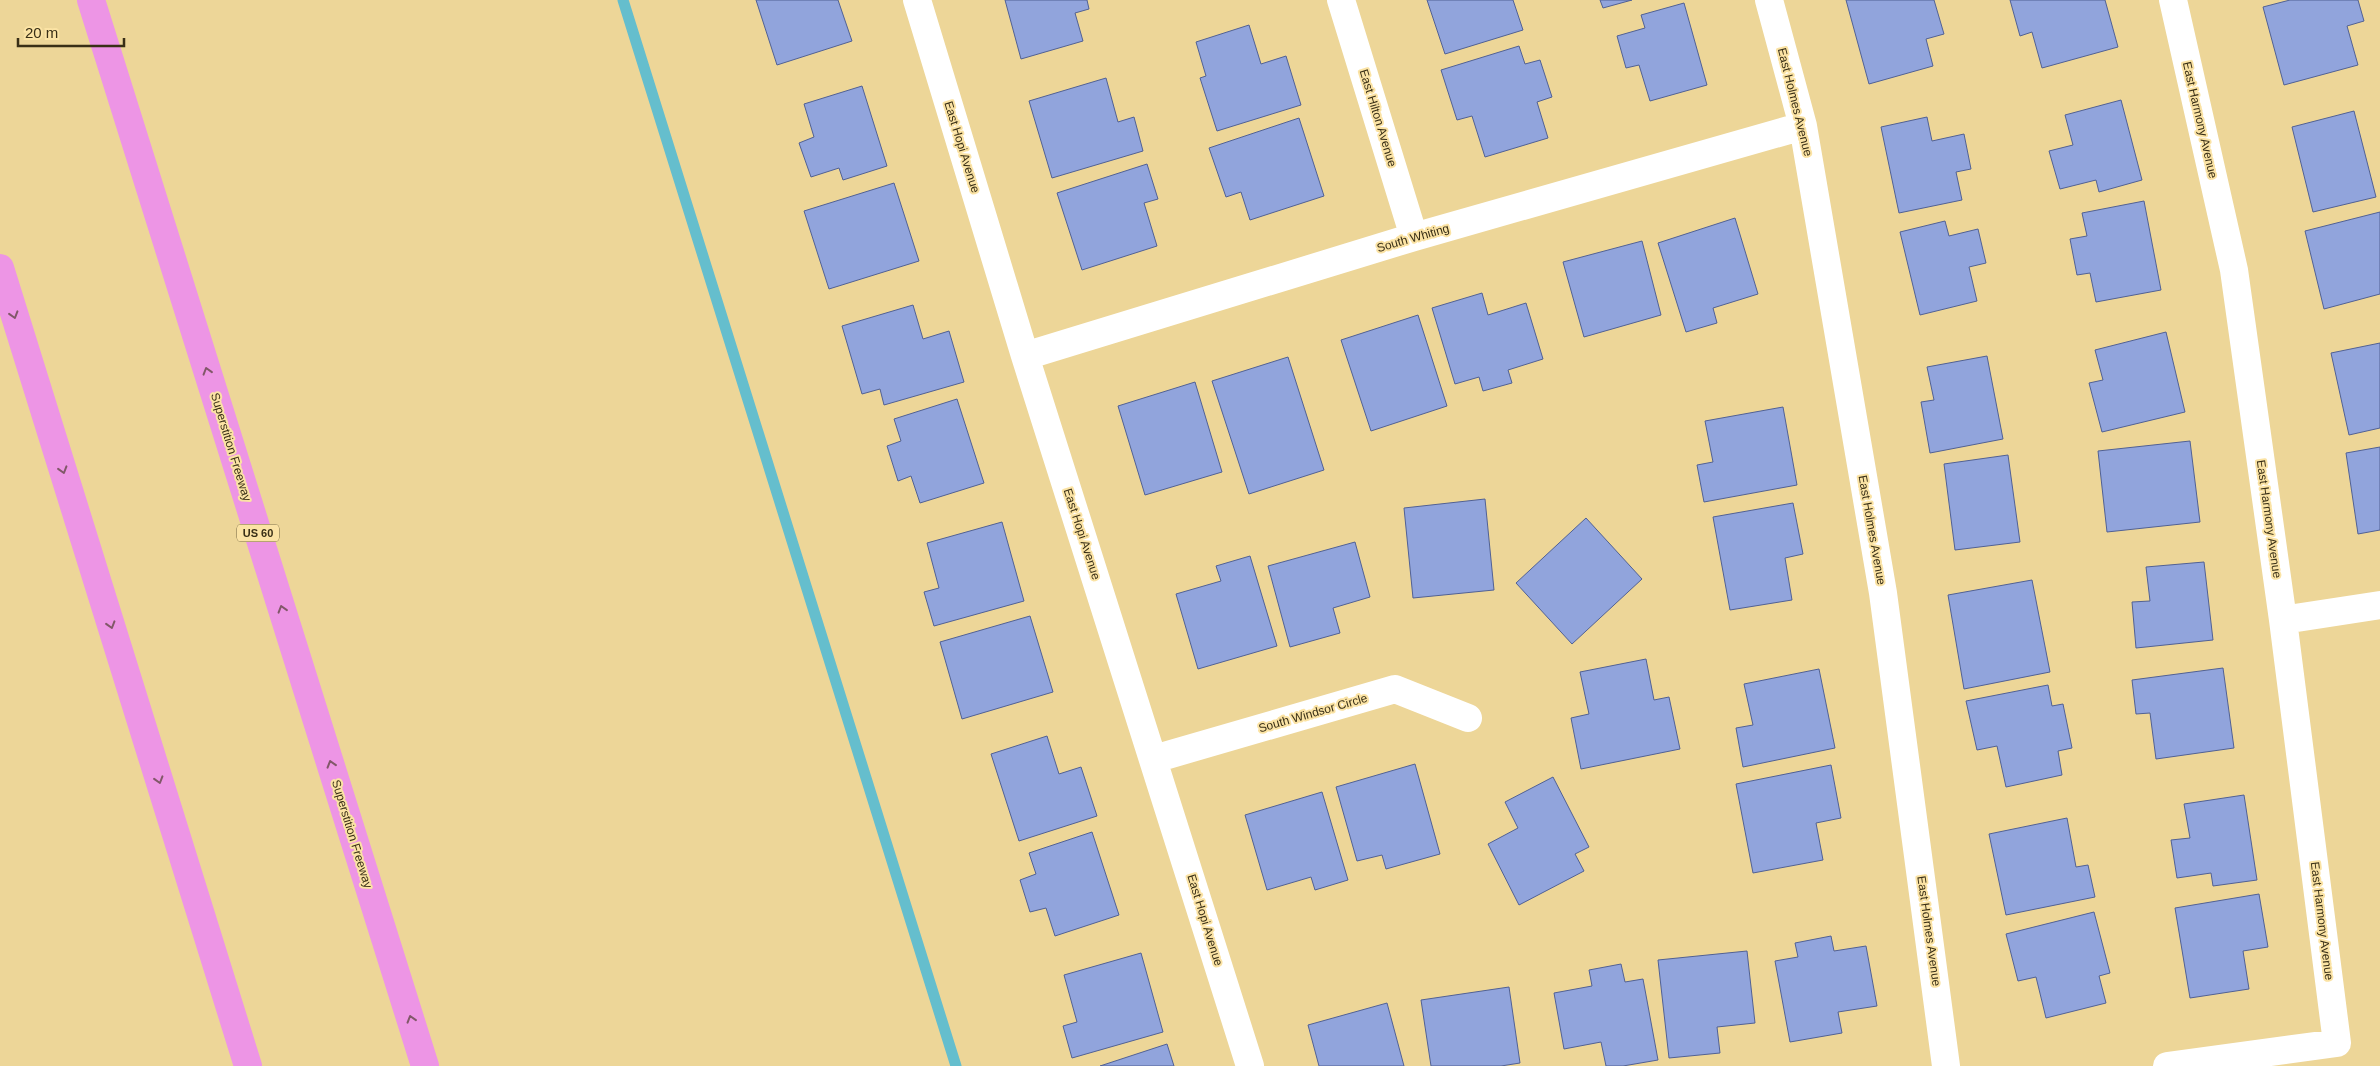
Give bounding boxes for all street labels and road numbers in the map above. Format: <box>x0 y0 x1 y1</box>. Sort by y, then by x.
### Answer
street label: East Holmes Avenue <box>1775 46 1815 158</box>
street label: East Harmony Avenue <box>2180 60 2220 180</box>
street label: East Hilton Avenue <box>1357 68 1400 169</box>
street label: East Hopi Avenue <box>941 99 983 195</box>
street label: South Whiting <box>1375 221 1451 255</box>
street label: Superstition Freeway <box>208 391 254 503</box>
street label: East Harmony Avenue <box>2254 459 2284 579</box>
street label: East Holmes Avenue <box>1855 474 1889 586</box>
street label: East Hopi Avenue <box>1061 487 1103 582</box>
road number: US 60 <box>237 524 279 542</box>
street label: South Windsor Circle <box>1257 691 1369 735</box>
street label: Superstition Freeway <box>329 778 375 890</box>
street label: East Harmony Avenue <box>2308 861 2336 981</box>
street label: East Hopi Avenue <box>1184 872 1226 968</box>
street label: East Holmes Avenue <box>1914 875 1944 987</box>

